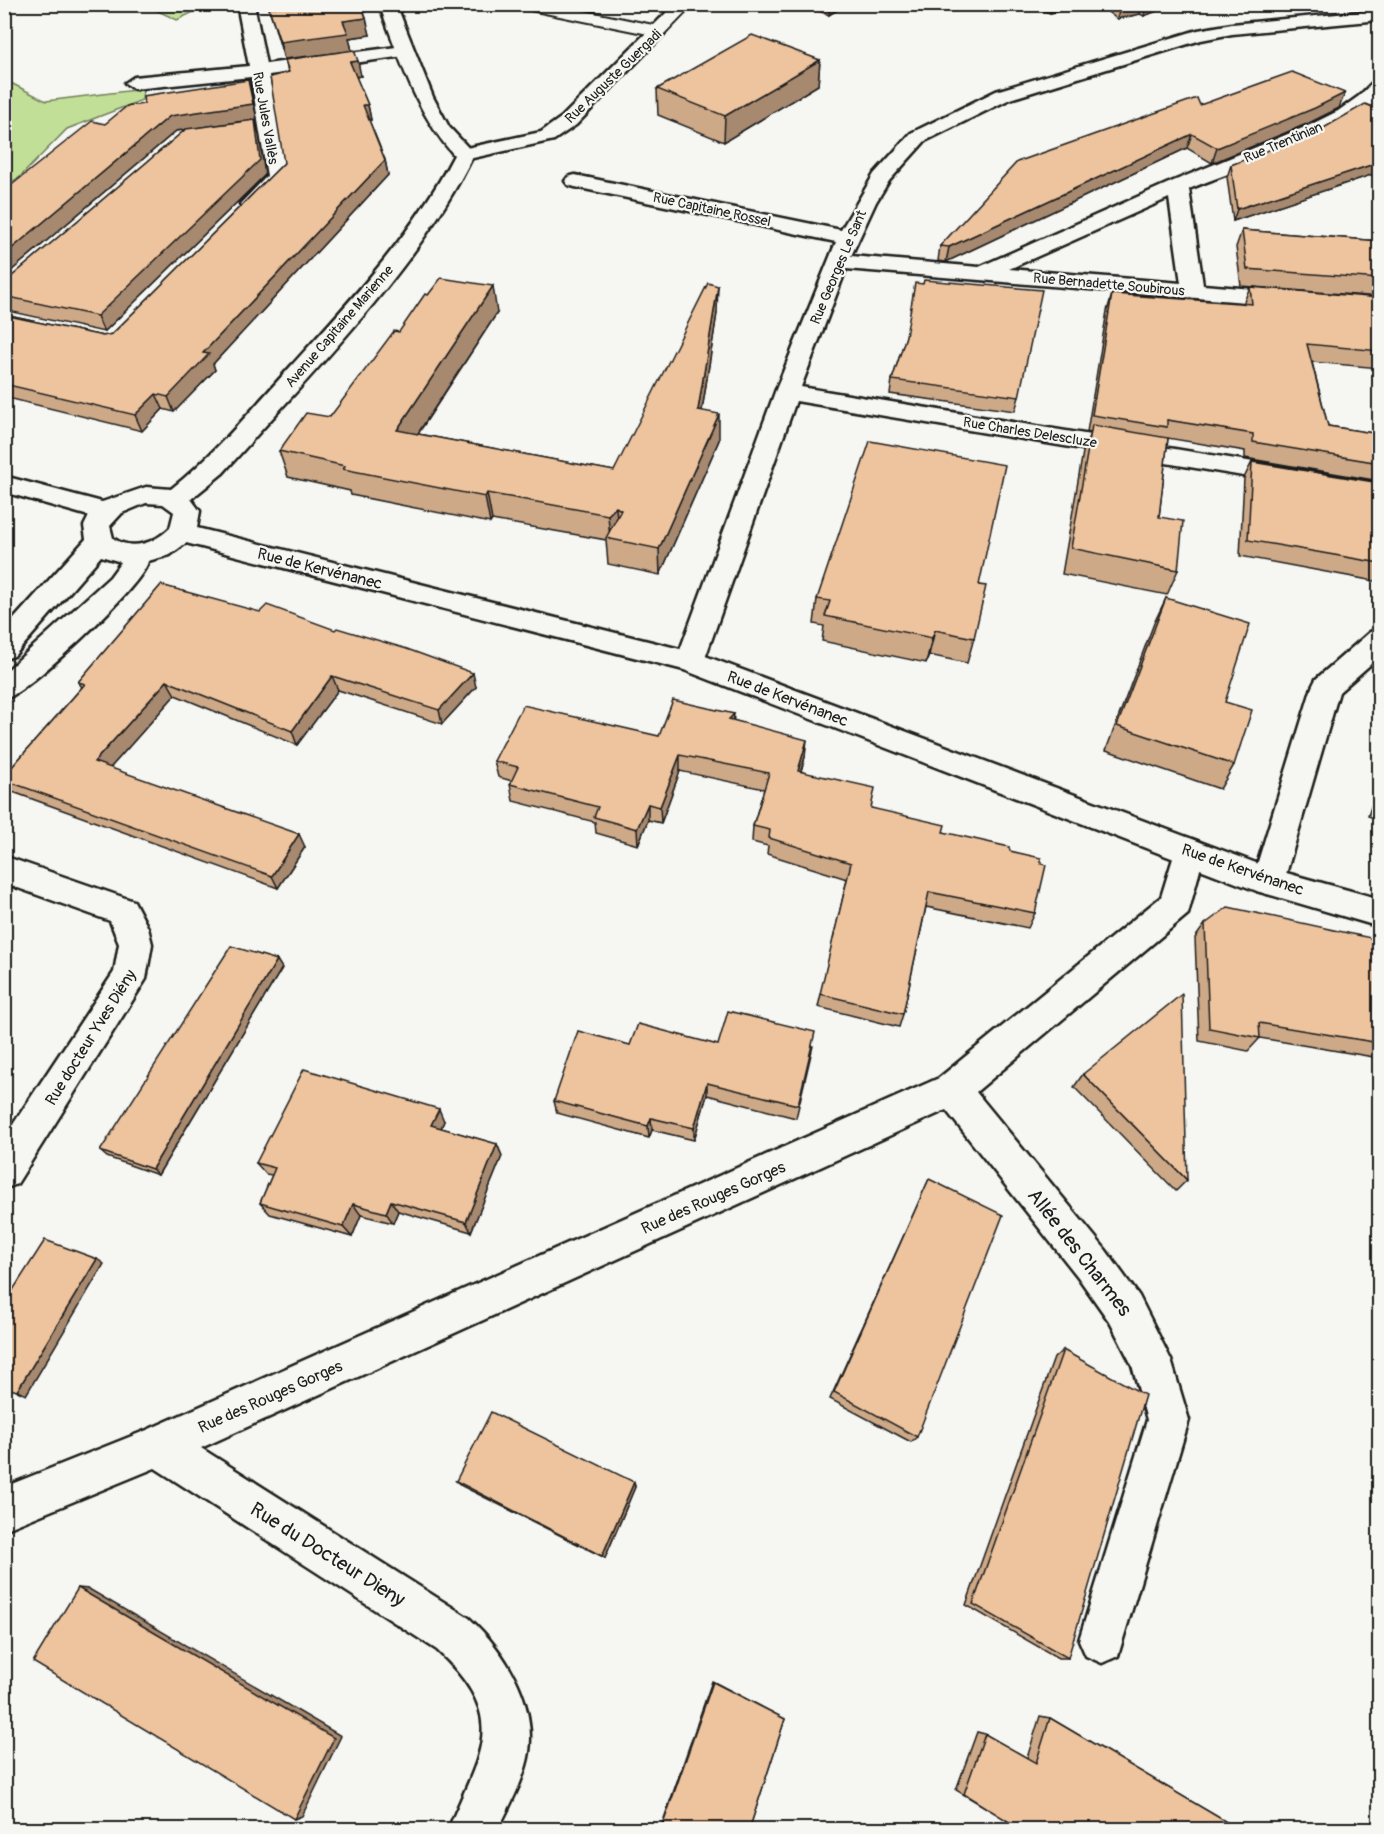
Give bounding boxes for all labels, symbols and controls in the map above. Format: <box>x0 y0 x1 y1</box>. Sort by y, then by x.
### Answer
street label: Rue Auguste Guergadi <box>562 26 666 127</box>
street label: Rue Jules Vallès <box>249 70 282 166</box>
street label: Rue Trentinian <box>1241 118 1325 167</box>
street label: Rue Capitaine Rossel <box>651 189 772 230</box>
street label: Rue Georges Le Sant <box>807 207 870 327</box>
street label: Avenue Capitaine Marienne <box>282 262 397 391</box>
street label: Rue Bernadette Soubirous <box>1032 269 1186 300</box>
street label: Rue Charles Delescluze <box>962 414 1098 451</box>
street label: Rue de Kervénanec <box>255 544 384 594</box>
street label: Rue de Kervénanec <box>724 667 851 731</box>
street label: Rue de Kervénanec <box>1179 840 1306 900</box>
street label: Rue docteur Yves Diény <box>41 966 141 1109</box>
street label: Rue des Rouges Gorges <box>638 1157 789 1239</box>
street label: Allée des Charmes <box>1022 1183 1137 1321</box>
street label: Rue des Rouges Gorges <box>195 1356 346 1438</box>
street label: Rue du Docteur Dieny <box>246 1497 410 1612</box>

